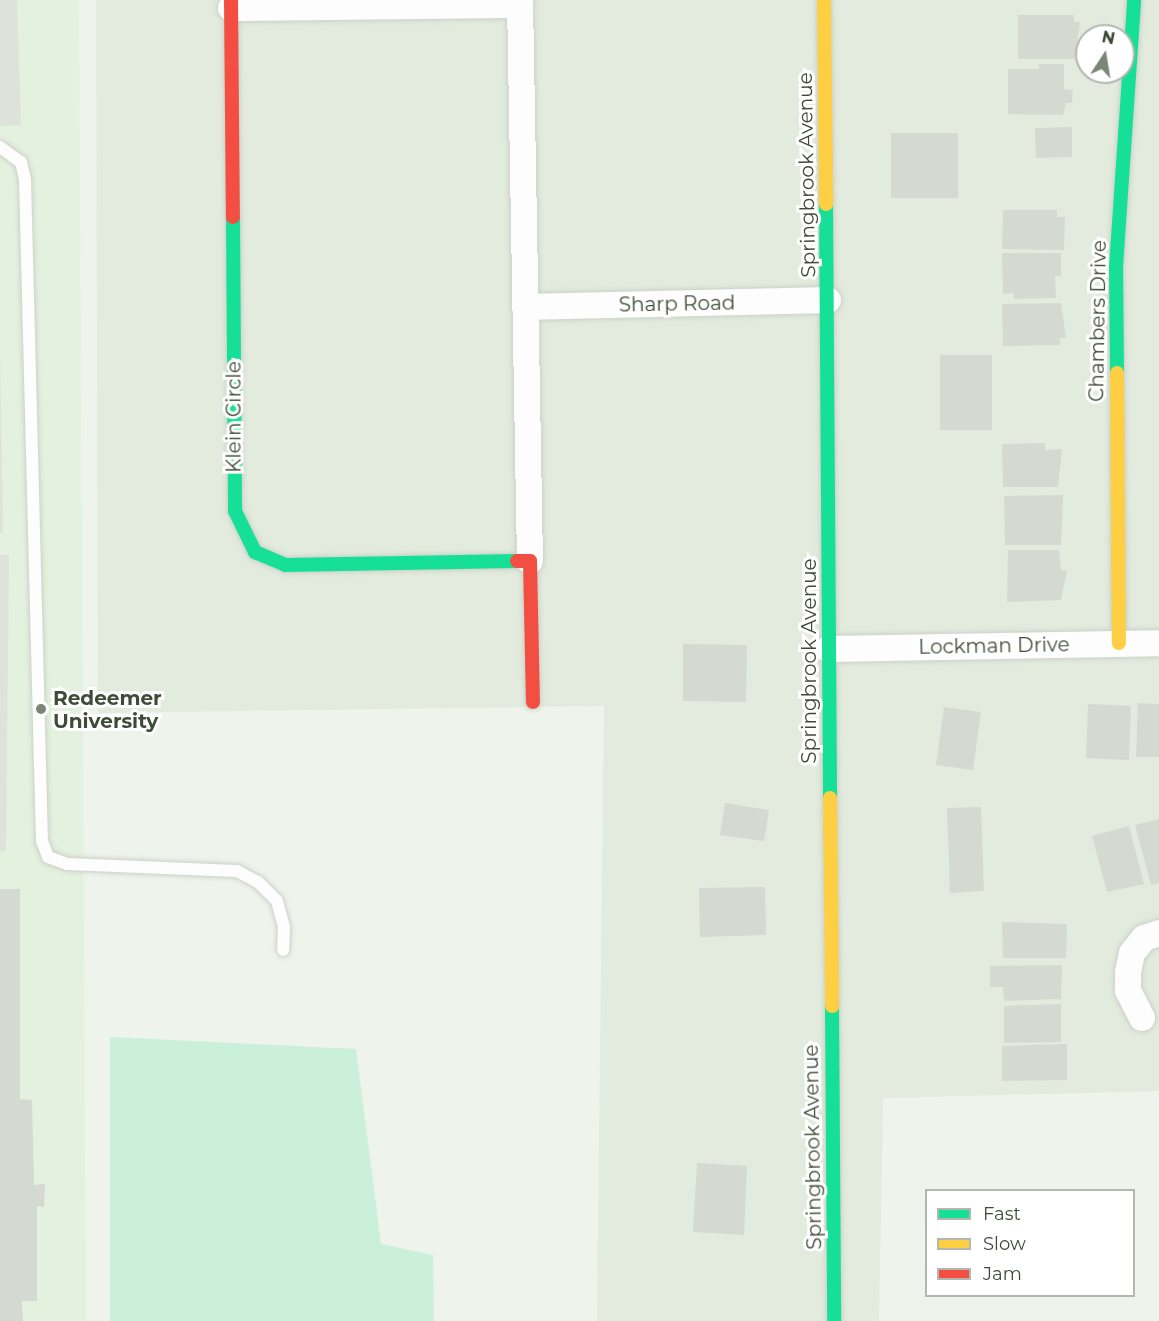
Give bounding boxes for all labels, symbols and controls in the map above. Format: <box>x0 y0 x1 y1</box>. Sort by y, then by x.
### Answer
north arrow <box>1075 24 1135 84</box>
text: N <box>1100 27 1117 48</box>
street label: Springbrook Avenue <box>793 72 821 278</box>
street label: Chambers Drive <box>1085 240 1111 402</box>
street label: Sharp Road <box>619 291 735 317</box>
street label: Klein Circle <box>222 361 246 473</box>
street label: Springbrook Avenue <box>797 558 821 764</box>
street label: Lockman Drive <box>918 633 1070 659</box>
place label: Redeemer University <box>53 686 162 733</box>
marker: Redeemer University <box>34 702 48 716</box>
street label: Springbrook Avenue <box>799 1044 827 1250</box>
legend <box>925 1189 1135 1297</box>
text: Fast <box>983 1203 1021 1225</box>
text: Slow <box>983 1233 1026 1255</box>
text: Jam <box>983 1263 1022 1285</box>

